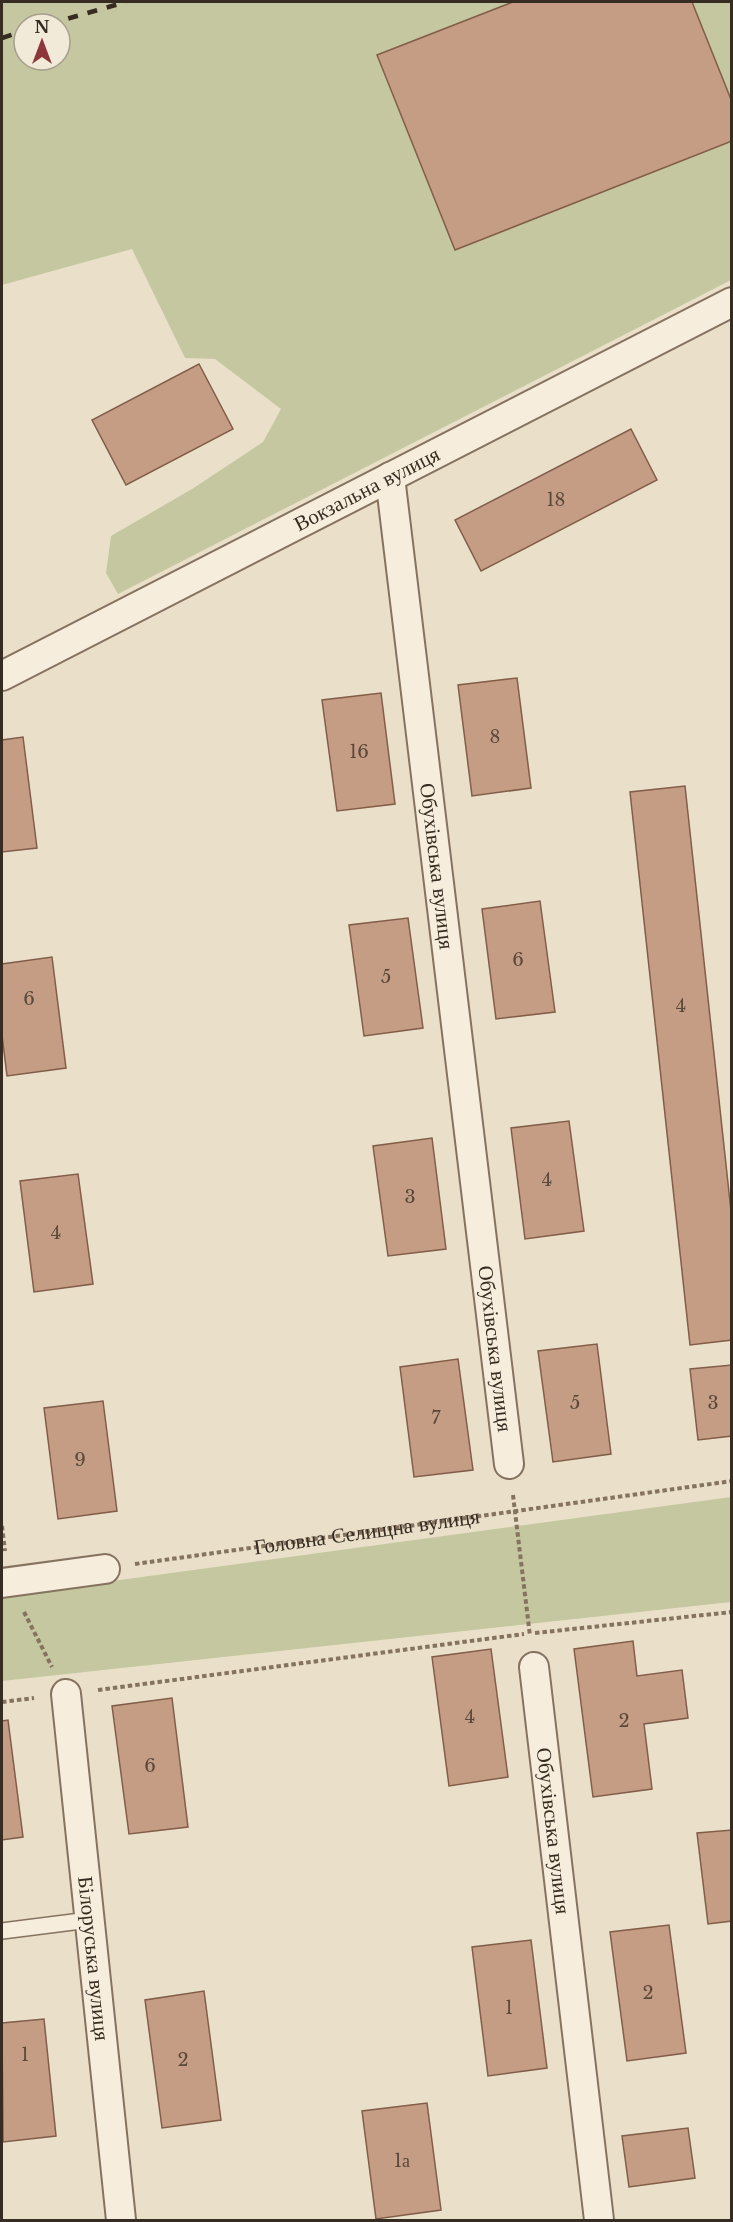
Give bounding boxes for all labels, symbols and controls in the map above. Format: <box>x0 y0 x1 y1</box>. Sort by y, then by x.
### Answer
north arrow <box>12 12 72 72</box>
text: N <box>34 17 50 37</box>
street label: Вокзальна вулиця <box>290 441 444 537</box>
house number: 18 <box>547 489 565 511</box>
house number: 8 <box>490 726 500 748</box>
house number: 16 <box>349 741 369 763</box>
street label: Обухівська вулиця <box>414 782 460 951</box>
house number: 6 <box>512 949 524 971</box>
house number: 5 <box>381 966 391 988</box>
house number: 6 <box>23 988 35 1010</box>
house number: 4 <box>676 995 686 1017</box>
house number: 4 <box>542 1169 552 1191</box>
house number: 3 <box>404 1186 416 1208</box>
house number: 4 <box>51 1222 61 1244</box>
street label: Обухівська вулиця <box>472 1264 518 1434</box>
house number: 5 <box>570 1392 580 1414</box>
house number: 3 <box>707 1392 719 1414</box>
house number: 7 <box>431 1407 441 1429</box>
house number: 9 <box>74 1449 86 1471</box>
street label: Головна Селищна вулиця <box>252 1503 482 1560</box>
house number: 4 <box>465 1706 475 1728</box>
house number: 2 <box>618 1710 630 1732</box>
street label: Обухівська вулиця <box>531 1746 576 1916</box>
house number: 6 <box>144 1755 156 1777</box>
street label: Білоруська вулиця <box>72 1875 115 2042</box>
house number: 2 <box>642 1982 654 2004</box>
house number: 1 <box>505 1997 513 2019</box>
house number: 1 <box>21 2044 29 2066</box>
house number: 2 <box>177 2049 189 2071</box>
house number: 1а <box>394 2150 410 2172</box>

